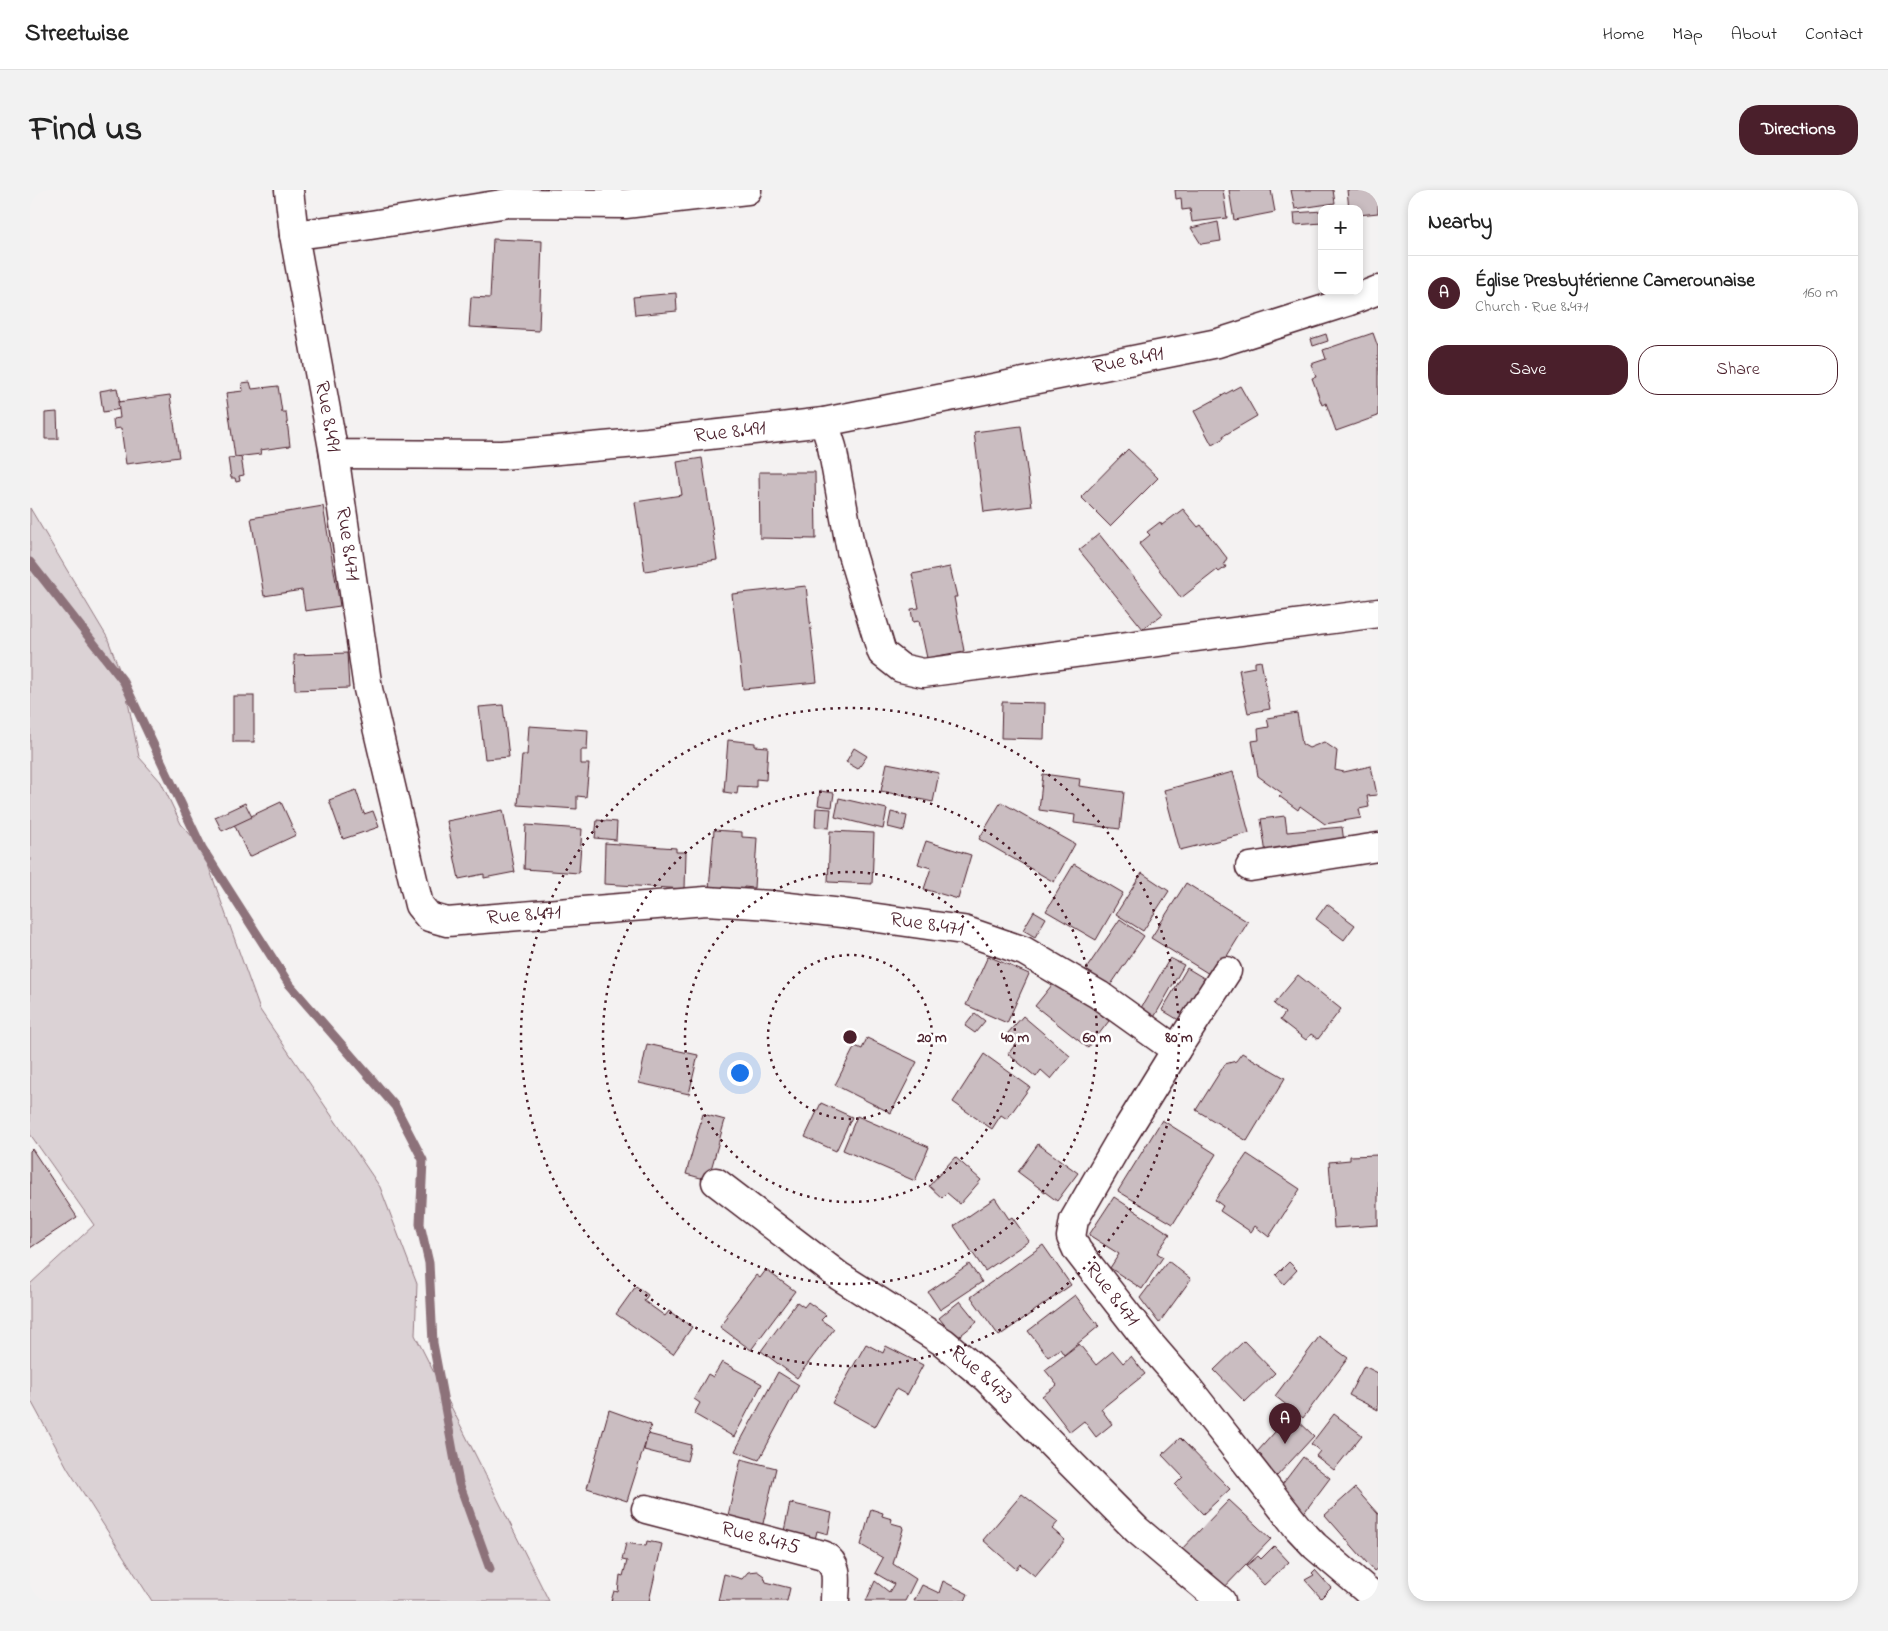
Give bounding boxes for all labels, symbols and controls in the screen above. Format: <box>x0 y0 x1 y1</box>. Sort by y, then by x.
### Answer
text: Streetwise <box>25 17 129 52</box>
text: Home <box>1603 22 1644 48</box>
text: Map <box>1672 22 1703 48</box>
text: About <box>1731 22 1777 48</box>
text: Contact <box>1805 22 1863 48</box>
text: Find us <box>30 105 142 156</box>
button: Directions <box>1739 105 1858 155</box>
map controls <box>1318 205 1363 295</box>
button: + <box>1318 205 1363 250</box>
text: Nearby <box>1428 208 1492 238</box>
button: − <box>1318 250 1363 295</box>
text: Église Presbytérienne Camerounaise <box>1475 268 1755 295</box>
text: A <box>1439 281 1449 305</box>
text: 160 m <box>1803 281 1838 305</box>
text: Church · Rue 8.471 <box>1475 295 1588 319</box>
street label: Rue 8.491 <box>1090 339 1167 383</box>
button: Save <box>1428 345 1628 395</box>
button: Share <box>1638 345 1838 395</box>
street label: Rue 8.491 <box>306 379 348 455</box>
street label: Rue 8.491 <box>692 414 768 452</box>
street label: Rue 8.471 <box>327 505 367 583</box>
street label: Rue 8.471 <box>486 898 563 934</box>
street label: Rue 8.471 <box>888 905 966 945</box>
text: 20 m <box>916 1027 947 1049</box>
text: 40 m <box>1000 1027 1029 1049</box>
text: 60 m <box>1082 1027 1112 1049</box>
text: 80 m <box>1164 1027 1193 1049</box>
centre of rings <box>841 1028 859 1046</box>
your location <box>727 1060 753 1086</box>
street label: Rue 8.471 <box>1077 1256 1147 1334</box>
street label: Rue 8.473 <box>943 1339 1020 1412</box>
pin: A <box>1269 1403 1301 1444</box>
street label: Rue 8.475 <box>718 1514 803 1563</box>

